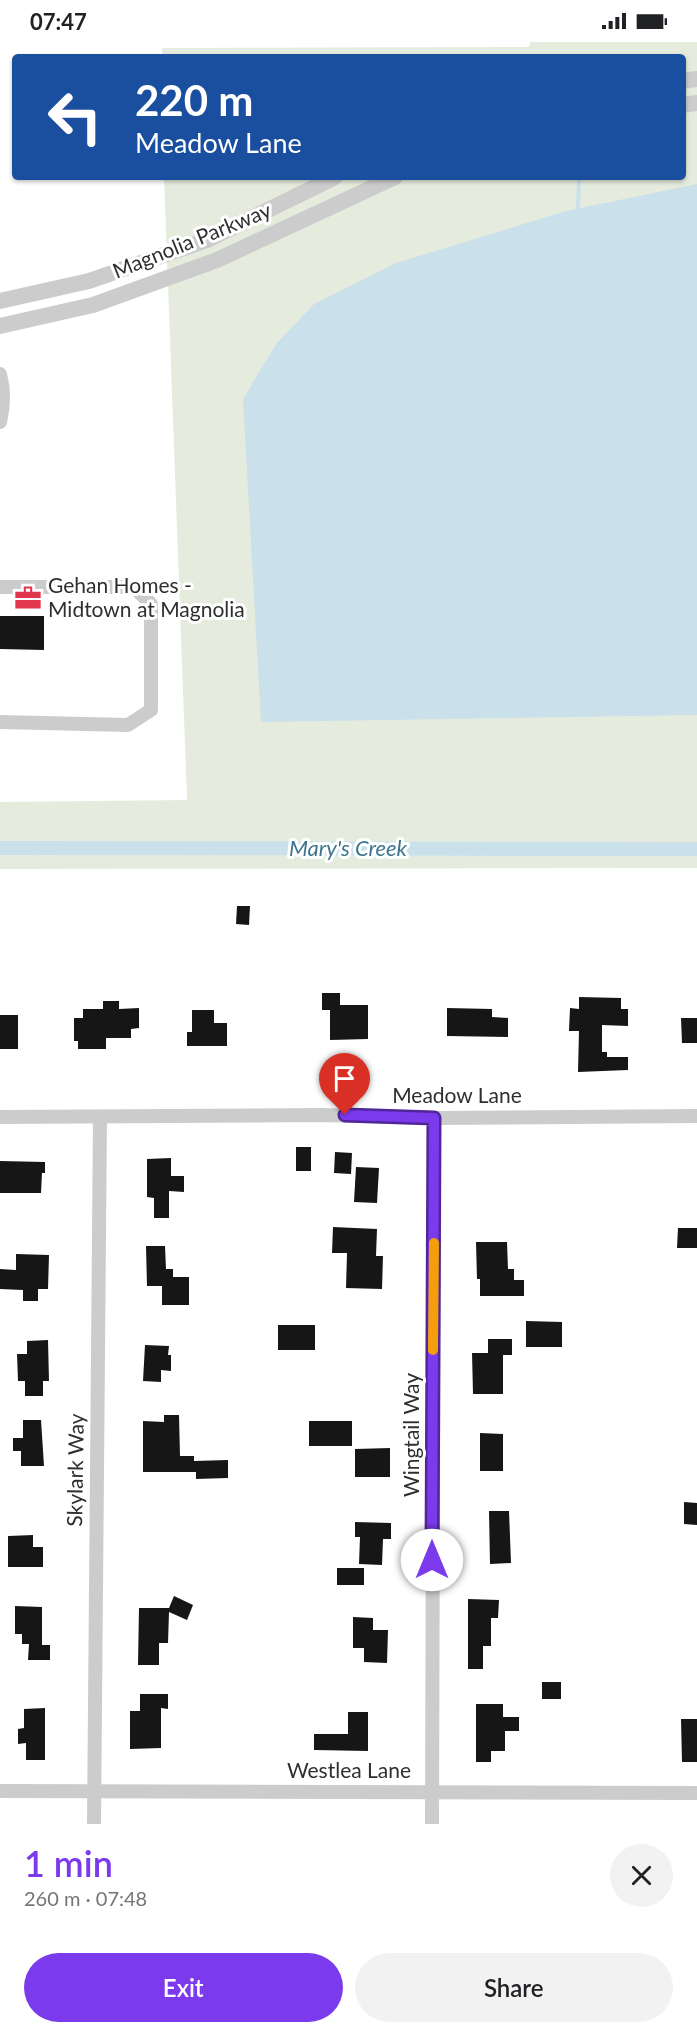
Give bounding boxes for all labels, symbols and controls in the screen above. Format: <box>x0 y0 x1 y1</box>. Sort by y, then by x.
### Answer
text: 07:47 <box>30 8 87 35</box>
text: 220 m <box>135 75 253 125</box>
icon: left <box>36 78 114 156</box>
text: Meadow Lane <box>135 126 302 159</box>
street label: Magnolia Parkway <box>109 196 274 283</box>
place label: Gehan Homes - Midtown at Magnolia <box>48 572 245 621</box>
office icon: Gehan Homes - Midtown at Magnolia <box>13 583 43 613</box>
water label: Mary's Creek <box>289 834 408 861</box>
pin <box>319 1053 370 1115</box>
icon: arrive <box>328 1062 361 1095</box>
street label: Meadow Lane <box>392 1082 522 1107</box>
street label: Wingtail Way <box>398 1373 423 1497</box>
street label: Skylark Way <box>61 1413 88 1527</box>
position arrow <box>400 1528 464 1592</box>
street label: Westlea Lane <box>287 1757 411 1782</box>
text: 1 min <box>24 1841 113 1885</box>
button: close <box>610 1844 673 1907</box>
text: 260 m · 07:48 <box>24 1886 147 1910</box>
button: Exit <box>24 1953 343 2022</box>
button: Share <box>355 1953 673 2022</box>

